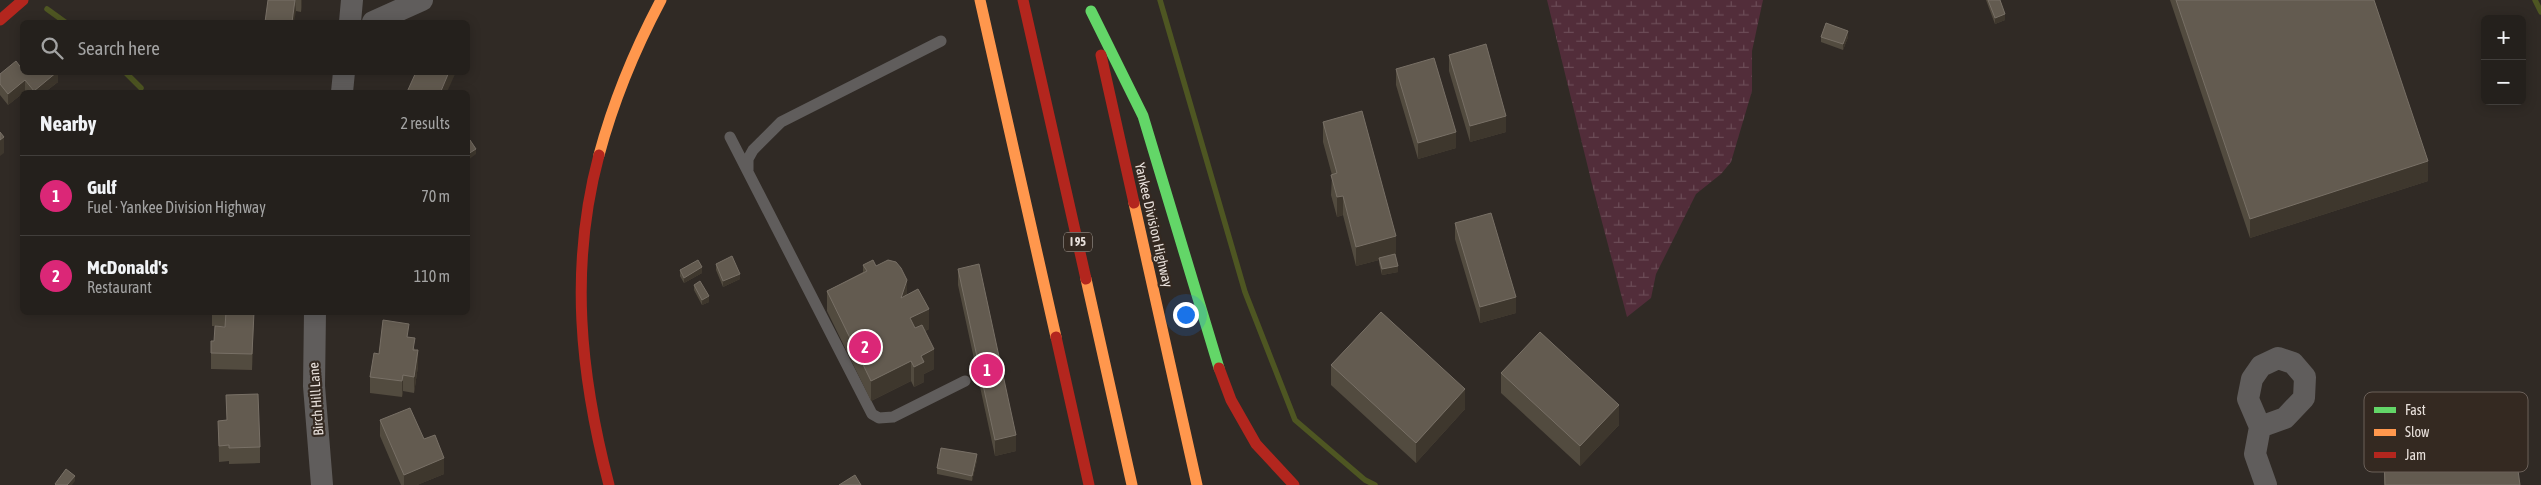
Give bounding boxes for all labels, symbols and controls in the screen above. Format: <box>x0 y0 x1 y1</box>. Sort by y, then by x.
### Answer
map controls <box>2481 15 2526 105</box>
button: + <box>2481 15 2526 60</box>
search box <box>20 20 470 75</box>
icon: search <box>38 34 66 62</box>
text: Search here <box>78 37 160 59</box>
button: − <box>2481 60 2526 105</box>
text: Nearby <box>40 111 96 135</box>
text: 2 results <box>400 114 450 132</box>
street label: Yankee Division Highway <box>1132 161 1176 289</box>
text: Gulf <box>87 176 117 198</box>
text: 1 <box>52 187 60 205</box>
text: 70 m <box>421 187 450 205</box>
text: Fuel · Yankee Division Highway <box>87 198 266 216</box>
road number: I 95 <box>1064 232 1092 252</box>
text: McDonald's <box>87 256 168 278</box>
text: 2 <box>52 267 60 285</box>
text: 110 m <box>414 267 450 285</box>
text: Restaurant <box>87 278 152 296</box>
your location <box>1173 302 1199 328</box>
pin: 2 <box>849 328 881 366</box>
pin: 1 <box>971 351 1003 389</box>
street label: Birch Hill Lane <box>305 362 327 436</box>
legend <box>2364 392 2528 472</box>
text: Fast <box>2405 402 2426 418</box>
text: Slow <box>2405 424 2430 440</box>
text: Jam <box>2405 447 2426 463</box>

